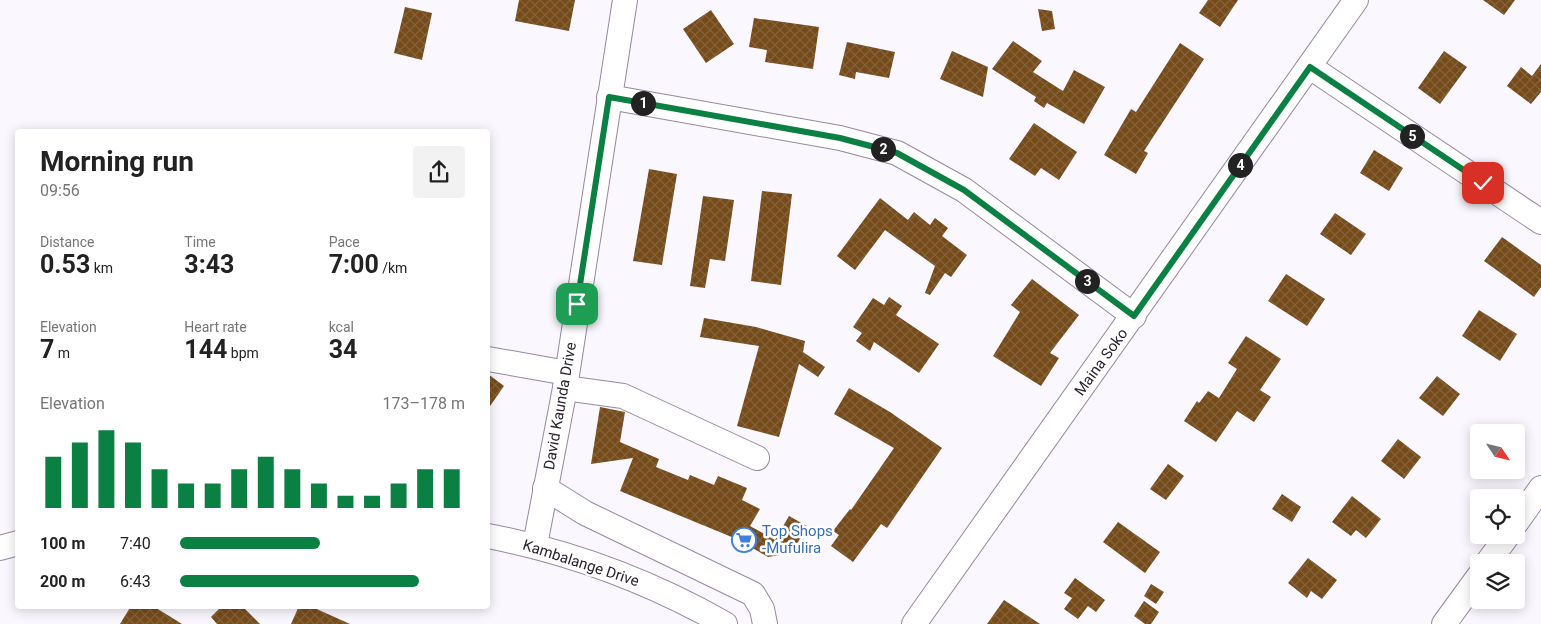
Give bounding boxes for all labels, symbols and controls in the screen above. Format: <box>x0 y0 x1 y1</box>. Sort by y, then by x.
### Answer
pin: 1 <box>630 90 656 116</box>
text: 1 <box>639 95 648 111</box>
pin: 5 <box>1400 124 1424 148</box>
text: 5 <box>1408 128 1417 144</box>
pin: 2 <box>870 136 896 162</box>
text: 2 <box>879 141 888 157</box>
text: Morning run <box>40 145 194 178</box>
button: share <box>413 146 465 198</box>
pin: 4 <box>1228 152 1252 178</box>
text: 4 <box>1236 157 1245 173</box>
pin <box>1462 162 1504 204</box>
icon: check <box>1469 169 1497 197</box>
text: 09:56 <box>40 181 80 200</box>
text: Distance <box>40 234 95 250</box>
text: Time <box>184 234 216 250</box>
text: Pace <box>329 234 360 250</box>
text: 0.53 <box>40 250 90 279</box>
text: 3:43 <box>184 250 234 279</box>
text: 7:00 <box>329 250 379 279</box>
text: km <box>90 260 113 276</box>
text: /km <box>379 260 407 276</box>
pin: 3 <box>1074 268 1100 294</box>
text: 3 <box>1083 273 1092 289</box>
pin <box>556 283 598 325</box>
icon: arrive <box>563 290 591 318</box>
text: Elevation <box>40 319 97 335</box>
text: Heart rate <box>184 319 247 335</box>
text: kcal <box>329 319 354 335</box>
street label: Maina Soko <box>1071 325 1131 399</box>
text: 7 <box>40 335 54 364</box>
text: 144 <box>184 335 227 364</box>
text: 34 <box>329 335 357 364</box>
street label: David Kaunda Drive <box>540 341 580 471</box>
text: m <box>54 345 70 361</box>
text: bpm <box>227 345 259 361</box>
text: Elevation <box>40 394 105 413</box>
text: 173–178 m <box>383 394 465 413</box>
north arrow <box>1470 424 1525 479</box>
map controls <box>1470 424 1525 609</box>
button: locate <box>1470 489 1525 544</box>
place label: Top Shops -Mufulira <box>762 522 833 557</box>
supermarket icon: Top Shops -Mufulira <box>731 527 757 553</box>
text: 100 m <box>40 534 85 553</box>
text: 7:40 <box>120 534 151 553</box>
street label: Kambalange Drive <box>521 536 641 590</box>
button: layers <box>1470 554 1525 609</box>
text: 200 m <box>40 572 85 591</box>
text: 6:43 <box>120 572 151 591</box>

